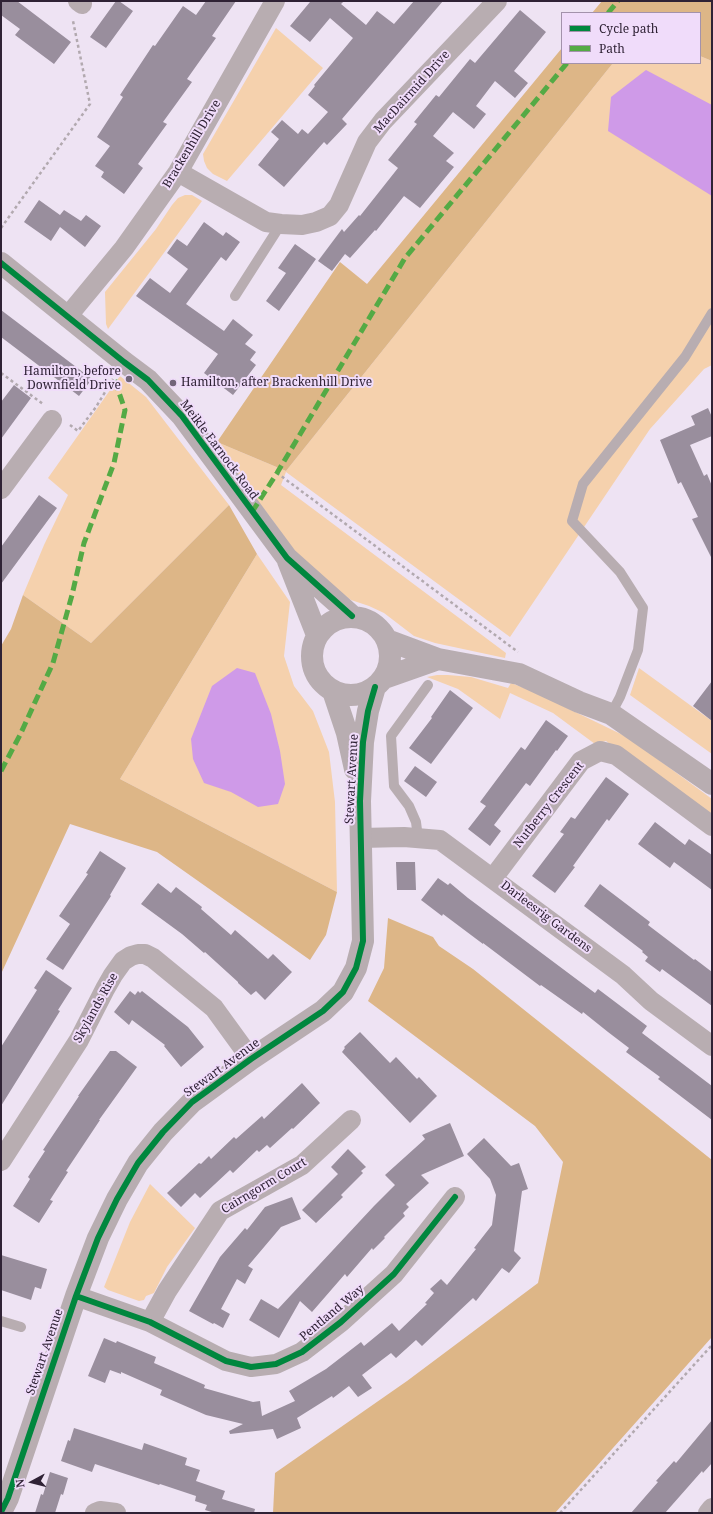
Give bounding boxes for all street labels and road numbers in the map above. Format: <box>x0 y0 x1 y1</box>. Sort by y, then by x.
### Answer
street label: MacDairmid Drive <box>371 48 453 136</box>
street label: Brackenhill Drive <box>160 97 224 191</box>
street label: Meikle Earnock Road <box>177 397 261 503</box>
street label: Stewart Avenue <box>342 734 362 824</box>
street label: Nutberry Crescent <box>511 759 587 851</box>
street label: Darleesrig Gardens <box>498 878 594 956</box>
street label: Skylands Rise <box>71 970 121 1046</box>
street label: Stewart Avenue <box>181 1036 263 1100</box>
street label: Cairngorm Court <box>219 1155 309 1217</box>
street label: Pentland Way <box>297 1282 367 1344</box>
street label: Stewart Avenue <box>24 1307 66 1397</box>

